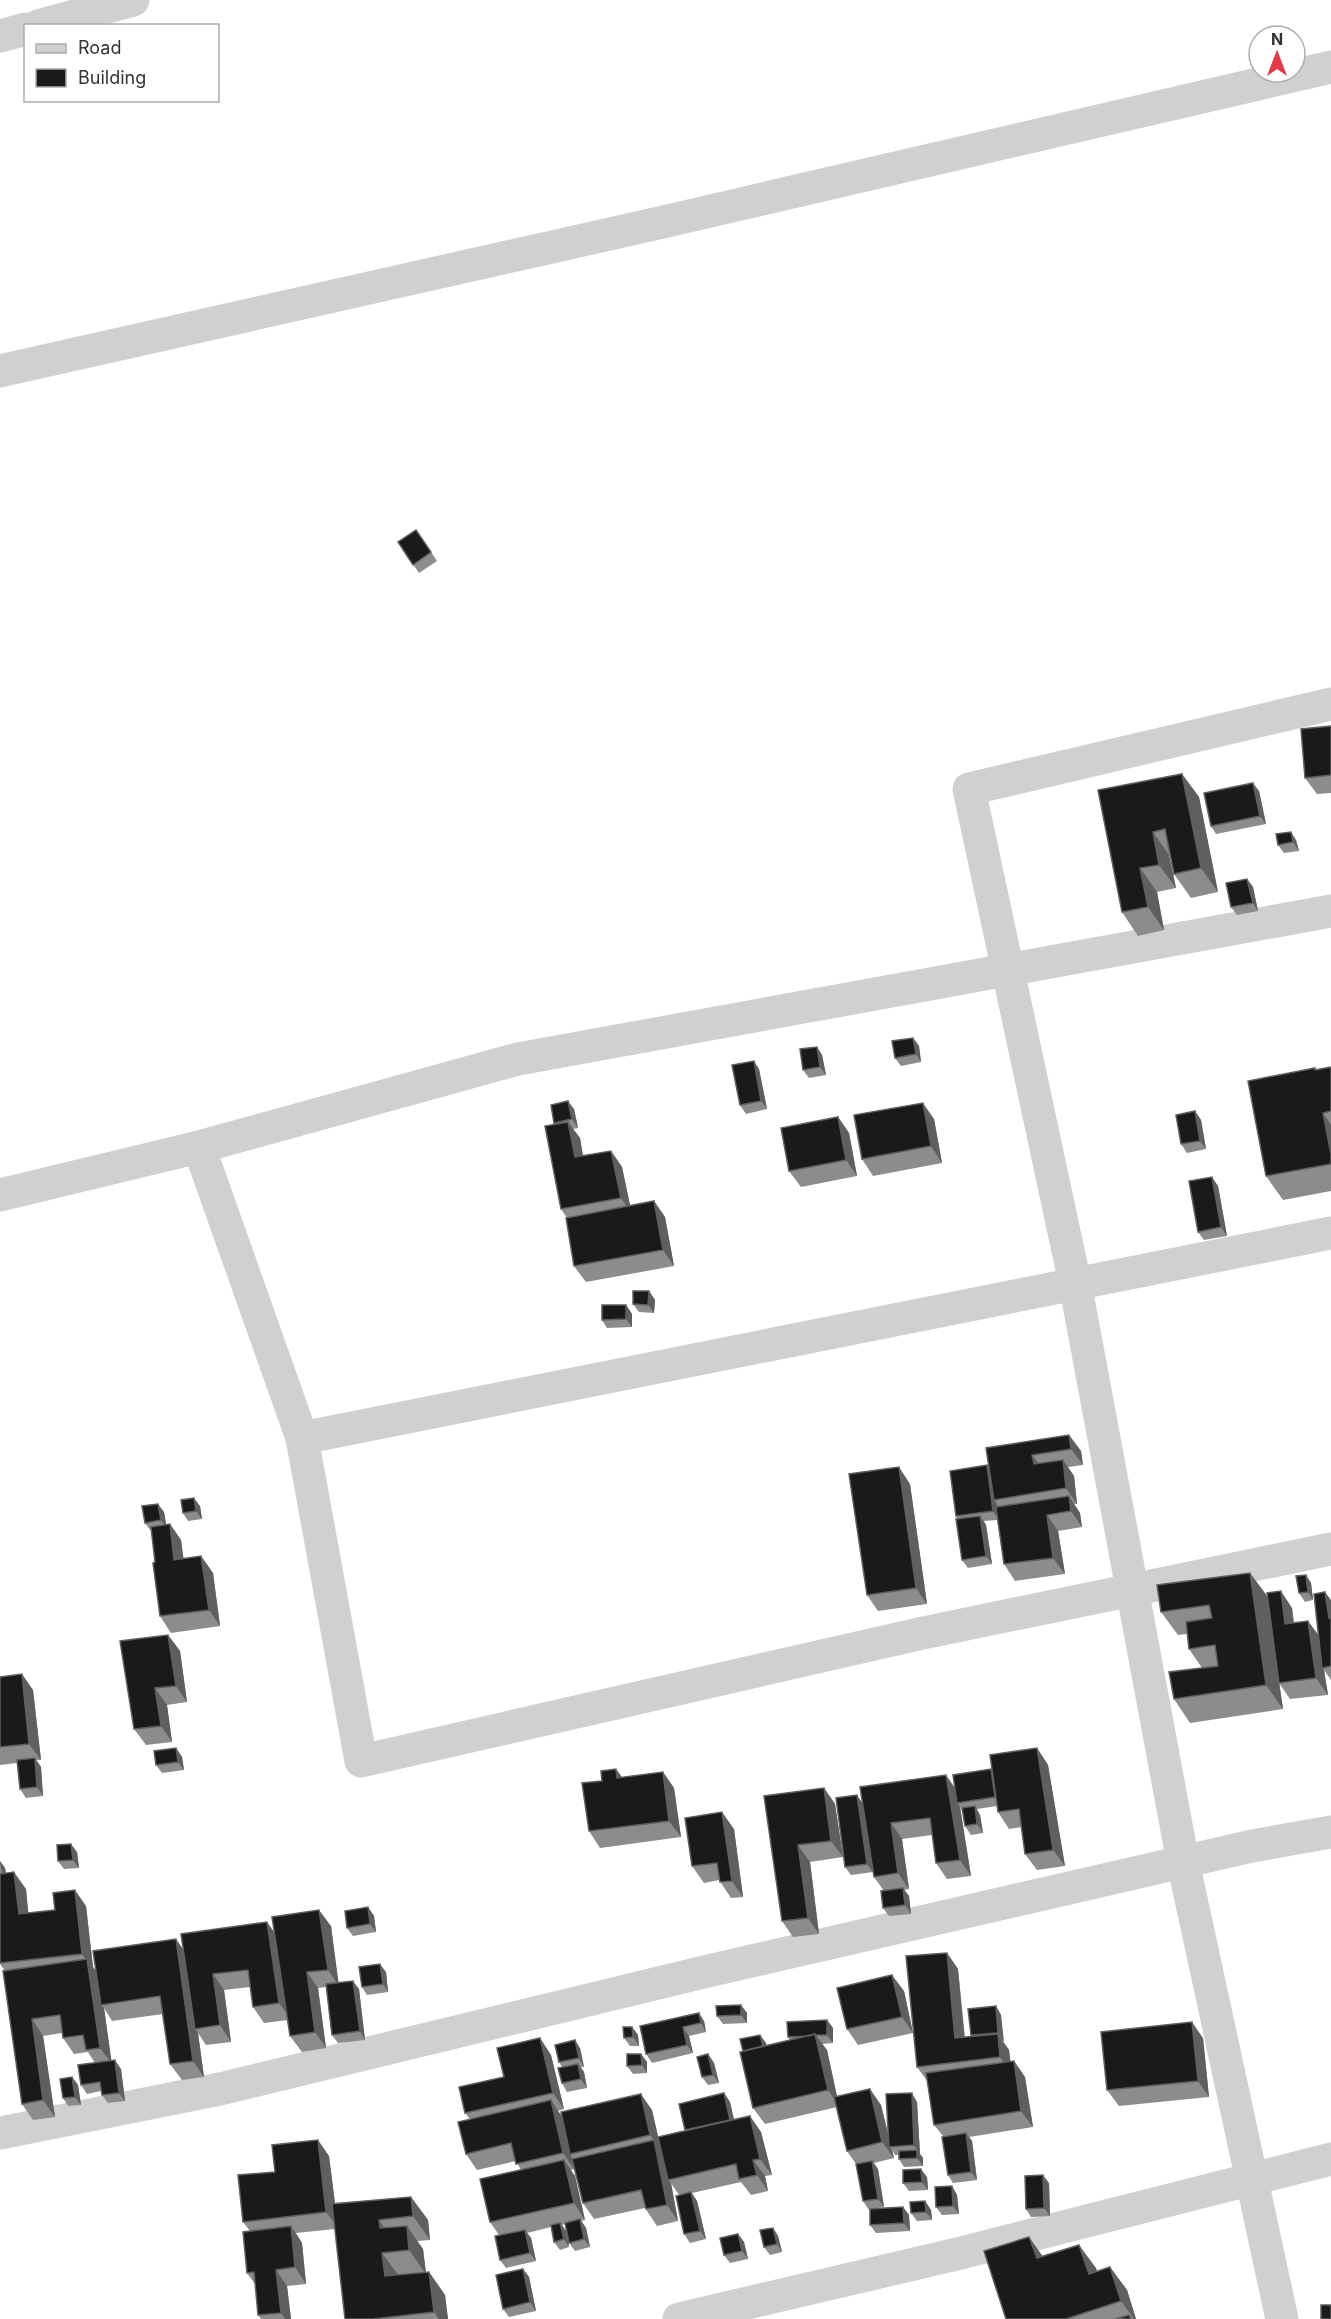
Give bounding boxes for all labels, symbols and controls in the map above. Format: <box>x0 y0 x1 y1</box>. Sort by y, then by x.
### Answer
legend <box>24 24 219 102</box>
north arrow <box>1247 24 1307 84</box>
text: N <box>1271 29 1283 49</box>
text: Road <box>78 37 121 58</box>
text: Building <box>78 67 146 88</box>

